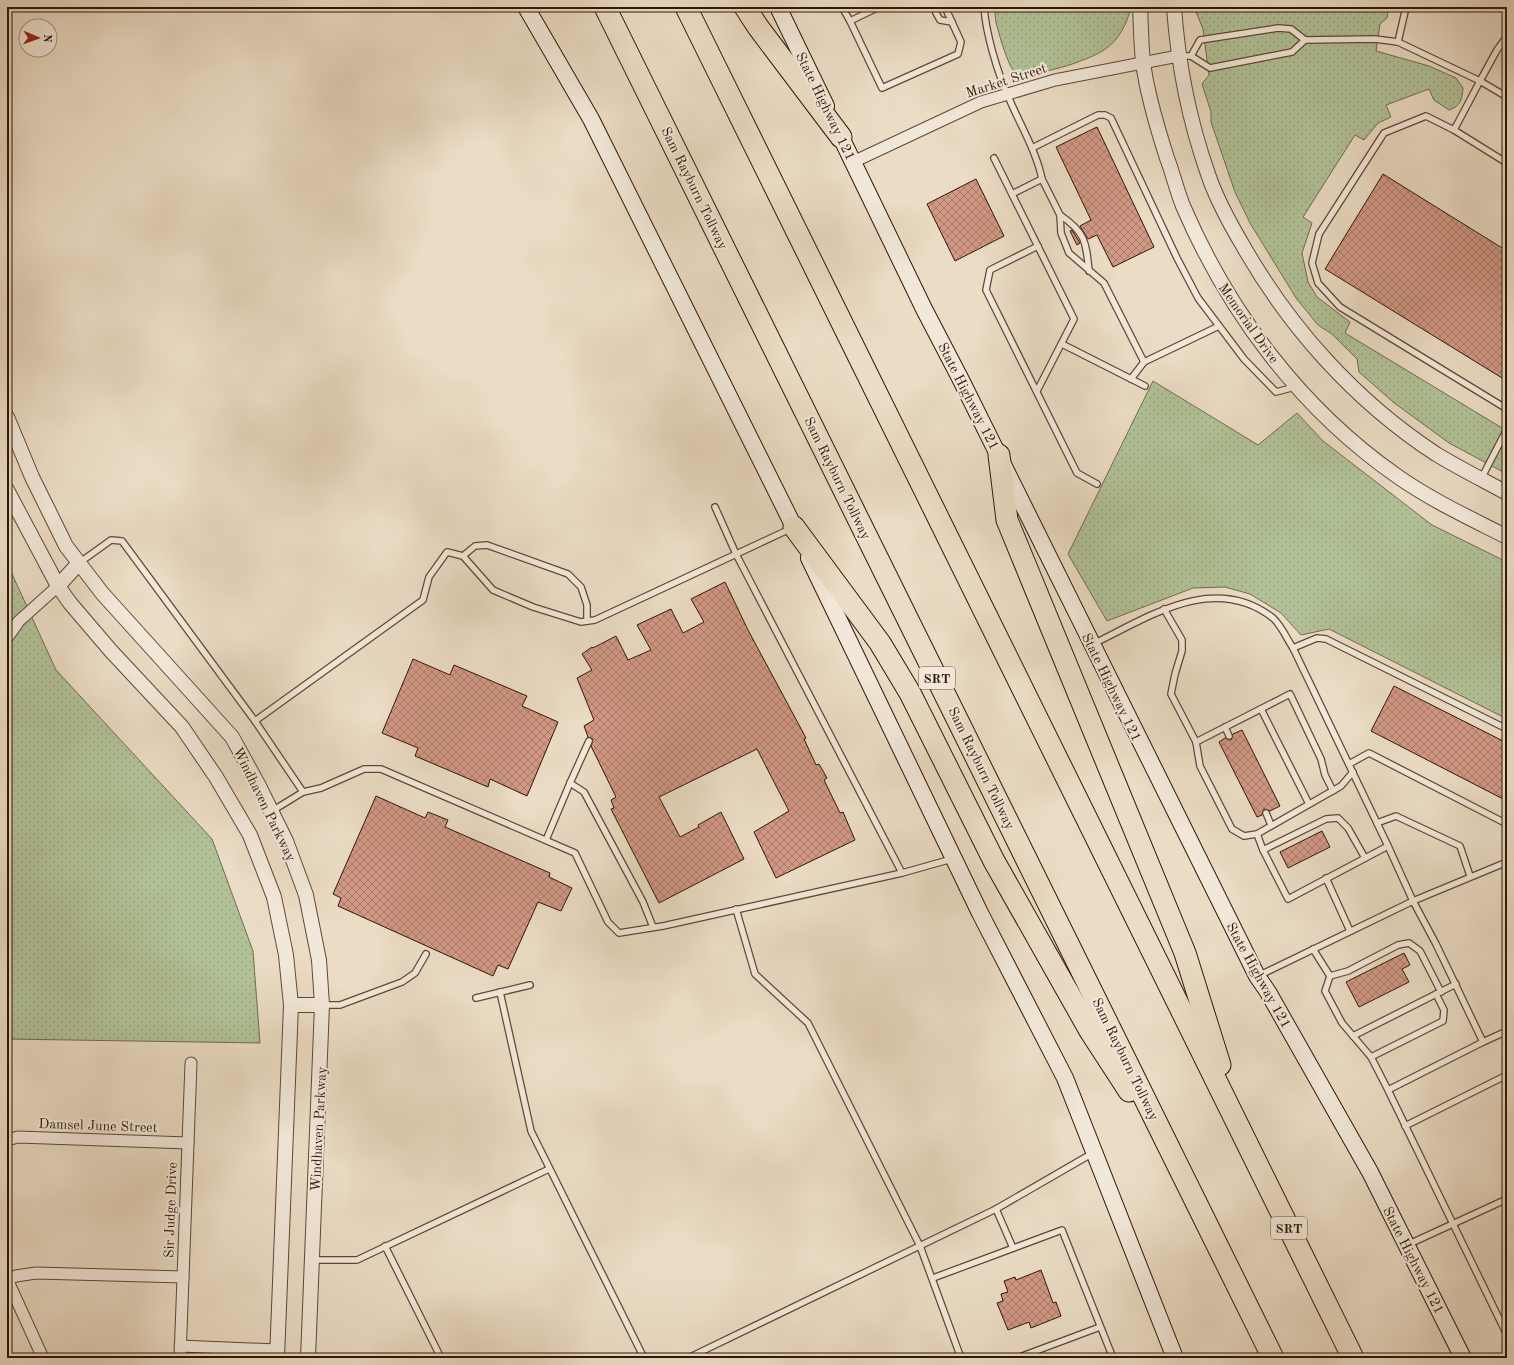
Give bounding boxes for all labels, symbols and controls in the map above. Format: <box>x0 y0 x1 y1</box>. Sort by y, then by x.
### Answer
north arrow <box>18 18 58 58</box>
text: N <box>41 34 52 43</box>
street label: State Highway 121 <box>793 50 857 163</box>
street label: Market Street <box>964 61 1049 101</box>
street label: Sam Rayburn Tollway <box>658 125 730 253</box>
street label: Memorial Drive <box>1215 281 1281 366</box>
street label: State Highway 121 <box>935 340 1001 452</box>
street label: Sam Rayburn Tollway <box>801 415 873 543</box>
street label: State Highway 121 <box>1079 631 1143 744</box>
road number: SRT <box>919 667 955 689</box>
street label: Sam Rayburn Tollway <box>945 705 1017 833</box>
street label: Windhaven Parkway <box>230 745 298 864</box>
street label: State Highway 121 <box>1223 920 1293 1031</box>
street label: Sam Rayburn Tollway <box>1089 996 1161 1124</box>
street label: Windhaven Parkway <box>309 1066 329 1192</box>
street label: Damsel June Street <box>38 1117 158 1135</box>
street label: Sir Judge Drive <box>162 1162 180 1258</box>
street label: State Highway 121 <box>1380 1204 1446 1316</box>
road number: SRT <box>1271 1217 1307 1239</box>

